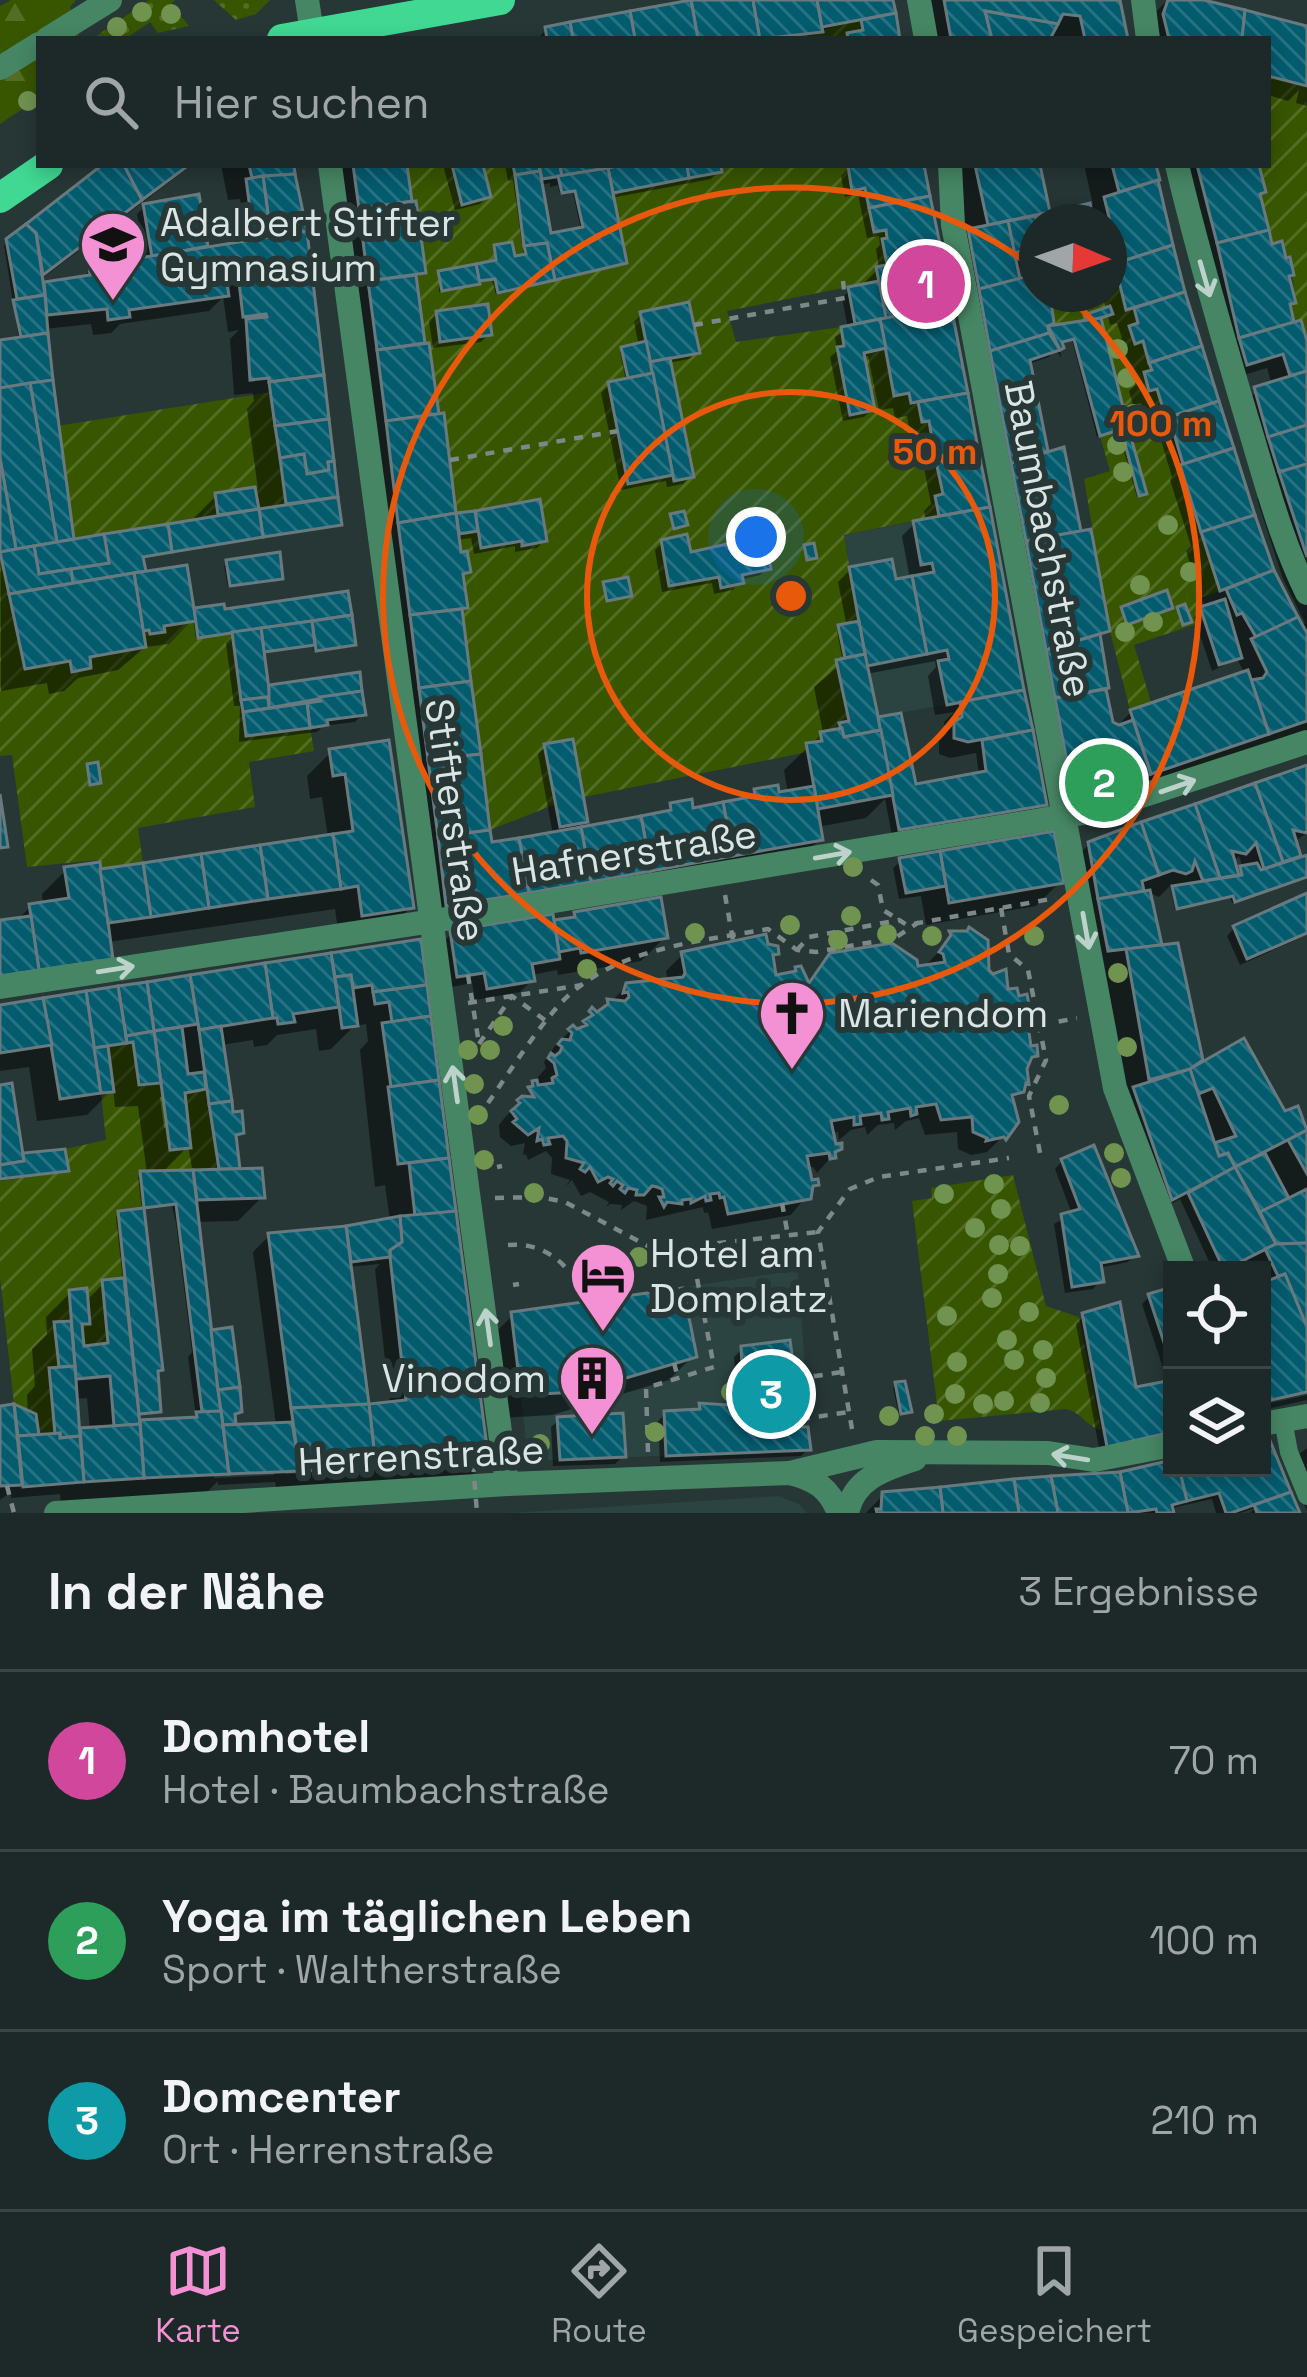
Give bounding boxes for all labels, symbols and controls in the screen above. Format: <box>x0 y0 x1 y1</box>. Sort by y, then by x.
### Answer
search box <box>36 36 1271 168</box>
icon: search <box>78 69 144 135</box>
text: Hier suchen <box>174 74 430 131</box>
place label: Adalbert Stifter Gymnasium <box>160 198 456 292</box>
north arrow <box>1019 204 1127 312</box>
school or university icon: Adalbert Stifter Gymnasium <box>78 209 148 303</box>
pin: 1 <box>887 239 965 329</box>
one-way arrow <box>1195 259 1217 297</box>
street label: Baumbachstraße <box>994 377 1103 702</box>
text: 100 m <box>1110 401 1212 447</box>
text: 50 m <box>893 429 977 475</box>
your location <box>726 507 786 567</box>
centre of rings <box>770 575 812 617</box>
street label: Stifterstraße <box>414 695 497 945</box>
pin: 2 <box>1065 738 1143 828</box>
one-way arrow <box>1159 774 1196 795</box>
street label: Hafnerstraße <box>508 809 760 896</box>
one-way arrow <box>812 842 851 865</box>
one-way arrow <box>1076 911 1098 950</box>
one-way arrow <box>95 957 134 980</box>
church icon: Mariendom <box>757 978 827 1072</box>
place label: Mariendom <box>838 989 1048 1038</box>
one-way arrow <box>444 1065 466 1104</box>
place label: Hotel am Domplatz <box>650 1229 828 1323</box>
hotel icon: Hotel am Domplatz <box>568 1240 638 1334</box>
map controls <box>1163 1261 1271 1477</box>
button: locate <box>1163 1261 1271 1369</box>
one-way arrow <box>476 1308 499 1347</box>
building icon: Vinodom <box>557 1343 627 1437</box>
pin: 3 <box>732 1349 810 1439</box>
place label: Vinodom <box>382 1354 546 1403</box>
button: layers <box>1163 1369 1271 1477</box>
street label: Herrenstraße <box>297 1425 545 1486</box>
one-way arrow <box>1052 1444 1091 1467</box>
text: In der Nähe <box>48 1559 325 1624</box>
text: 3 Ergebnisse <box>1019 1567 1259 1616</box>
text: Domhotel <box>162 1708 370 1765</box>
text: 1 <box>78 1736 96 1785</box>
text: 70 m <box>1169 1736 1259 1785</box>
text: Hotel · Baumbachstraße <box>162 1765 610 1814</box>
text: Yoga im täglichen Leben <box>162 1888 692 1945</box>
text: 2 <box>75 1916 99 1965</box>
text: 100 m <box>1149 1916 1259 1965</box>
text: Sport · Waltherstraße <box>162 1945 562 1994</box>
text: Domcenter <box>162 2068 401 2125</box>
text: 3 <box>75 2096 99 2145</box>
text: 210 m <box>1151 2096 1259 2145</box>
text: Ort · Herrenstraße <box>162 2125 495 2174</box>
tab: Karte <box>155 2238 241 2352</box>
tab: Route <box>551 2238 647 2352</box>
tab: Gespeichert <box>957 2238 1152 2352</box>

